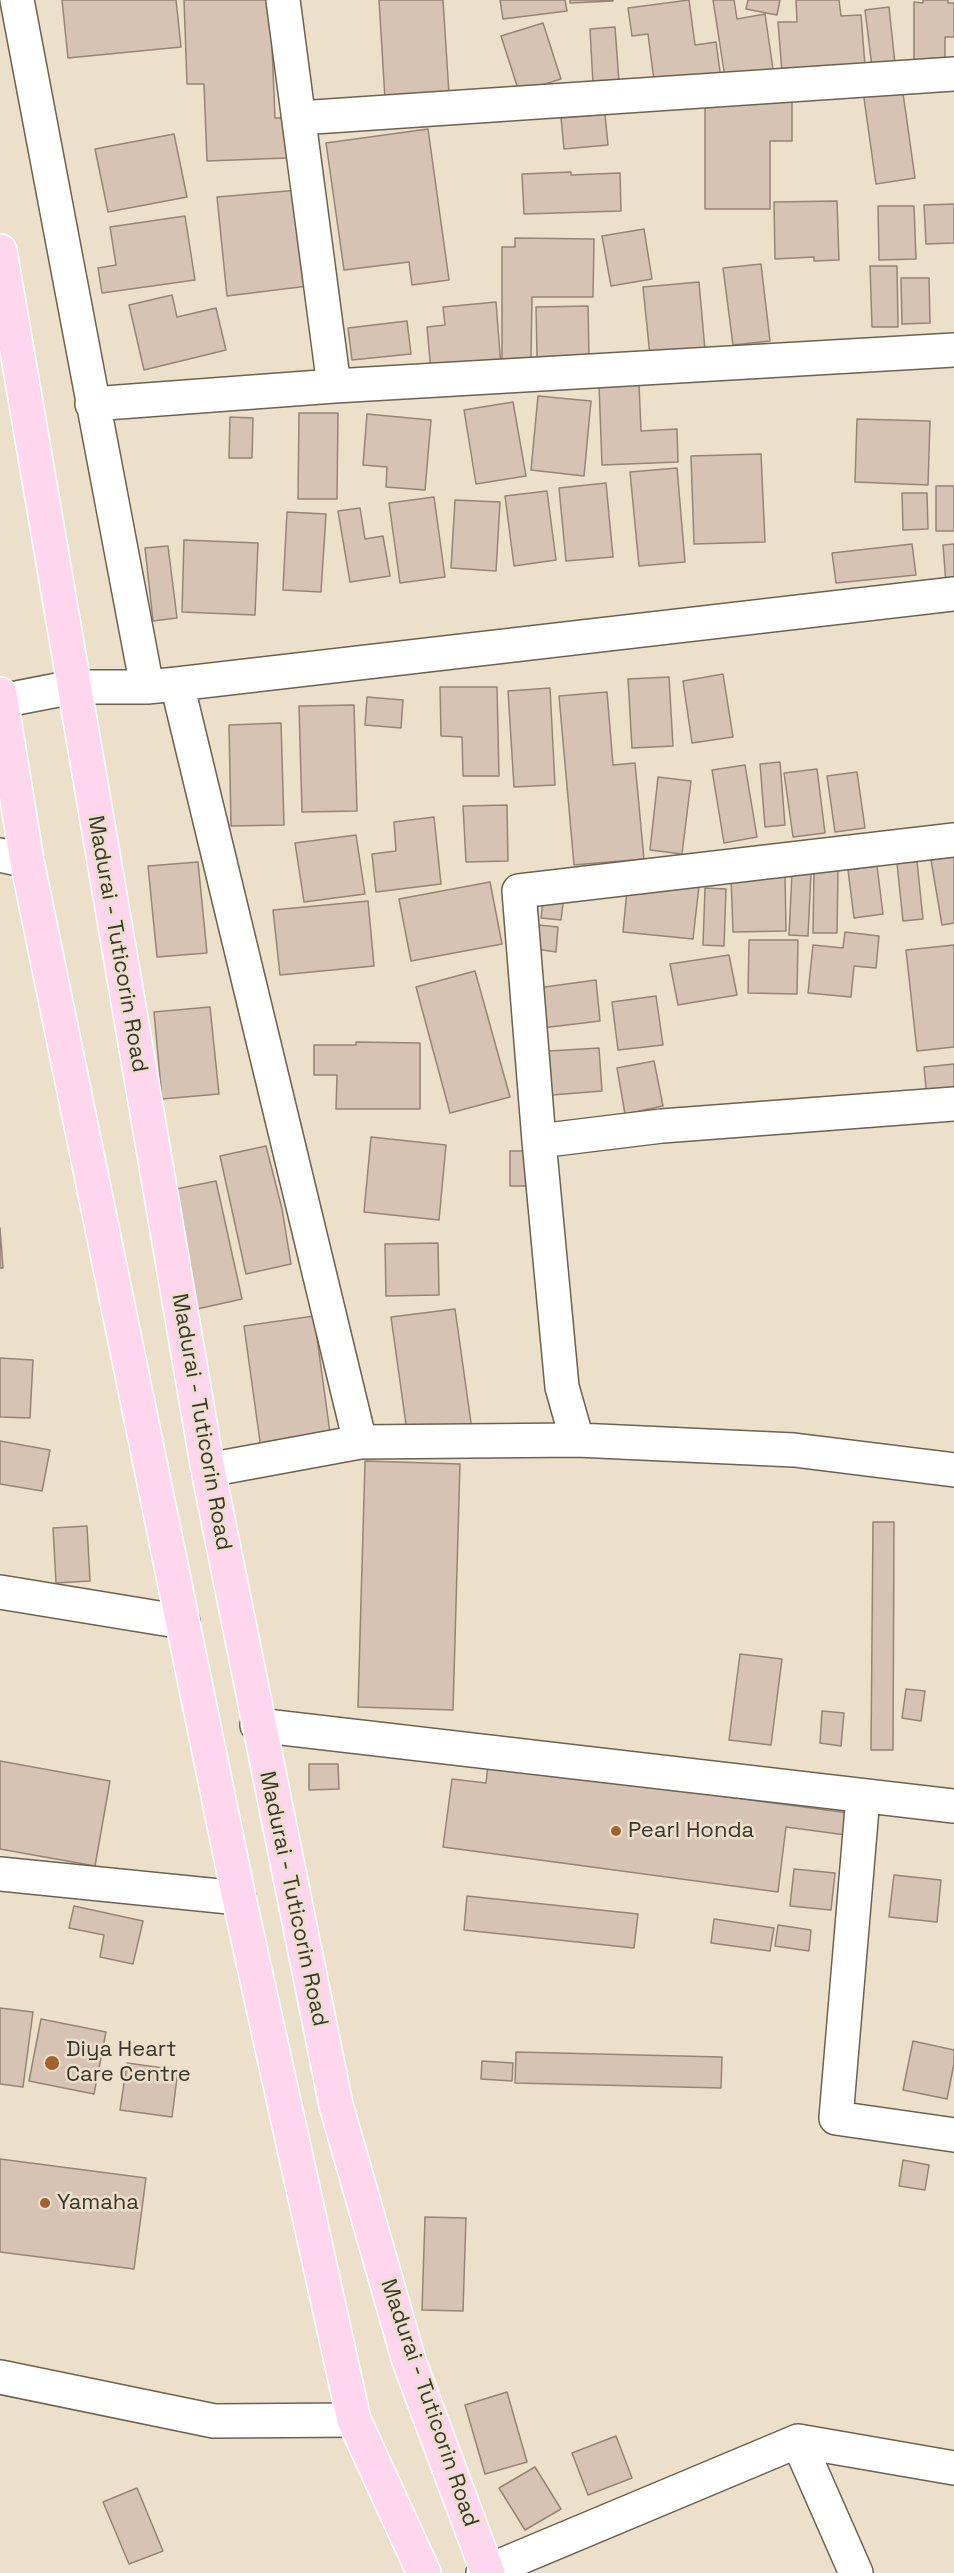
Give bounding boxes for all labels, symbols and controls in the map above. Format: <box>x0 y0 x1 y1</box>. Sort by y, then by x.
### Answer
street label: Madurai - Tuticorin Road <box>81 814 153 1074</box>
street label: Madurai - Tuticorin Road <box>165 1292 237 1552</box>
street label: Madurai - Tuticorin Road <box>253 1769 333 2029</box>
place label: Pearl Honda <box>628 1818 754 1844</box>
marker: Pearl Honda <box>609 1824 623 1838</box>
place label: Diya Heart Care Centre <box>66 2037 191 2088</box>
marker: Diya Heart Care Centre <box>43 2054 61 2072</box>
place label: Yamaha <box>57 2190 139 2216</box>
marker: Yamaha <box>38 2196 52 2210</box>
street label: Madurai - Tuticorin Road <box>374 2276 484 2530</box>

